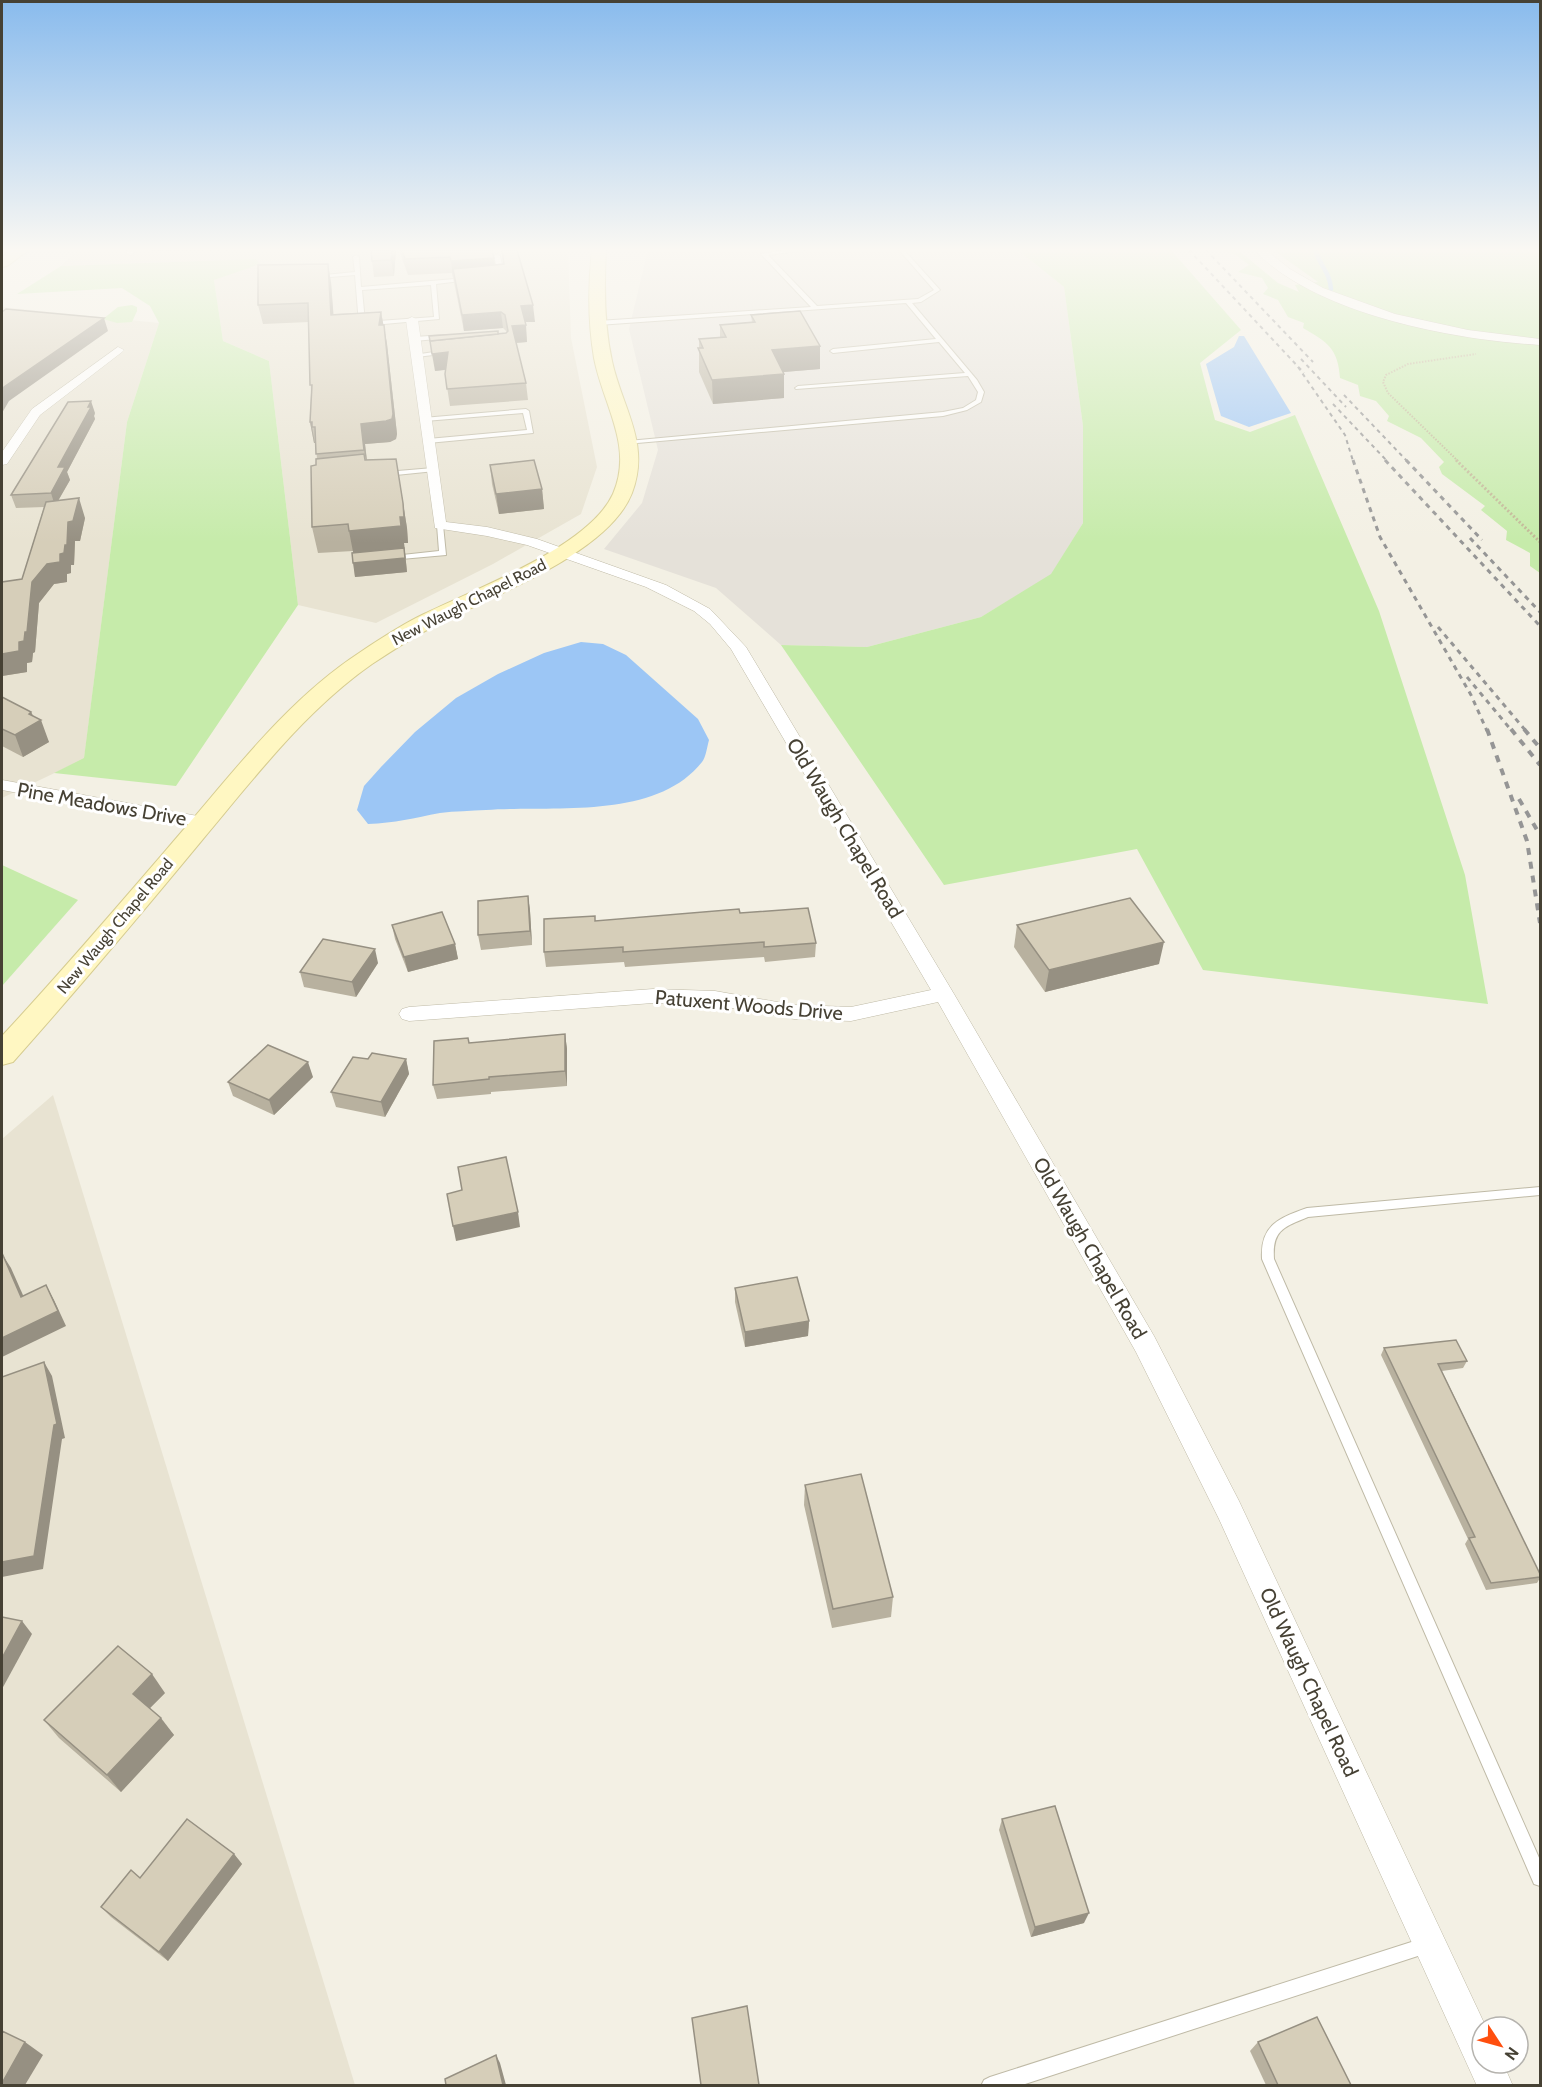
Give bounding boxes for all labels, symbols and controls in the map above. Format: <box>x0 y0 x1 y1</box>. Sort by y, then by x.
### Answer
street label: New Waugh Chapel Road <box>389 555 549 649</box>
street label: Old Waugh Chapel Road <box>782 734 908 922</box>
street label: Pine Meadows Drive <box>15 777 189 831</box>
street label: New Waugh Chapel Road <box>53 855 177 997</box>
street label: Patuxent Woods Drive <box>654 985 844 1025</box>
street label: Old Waugh Chapel Road <box>1028 1153 1152 1343</box>
street label: Old Waugh Chapel Road <box>1255 1584 1363 1780</box>
north arrow <box>1470 2015 1530 2075</box>
text: N <box>1501 2043 1523 2064</box>

